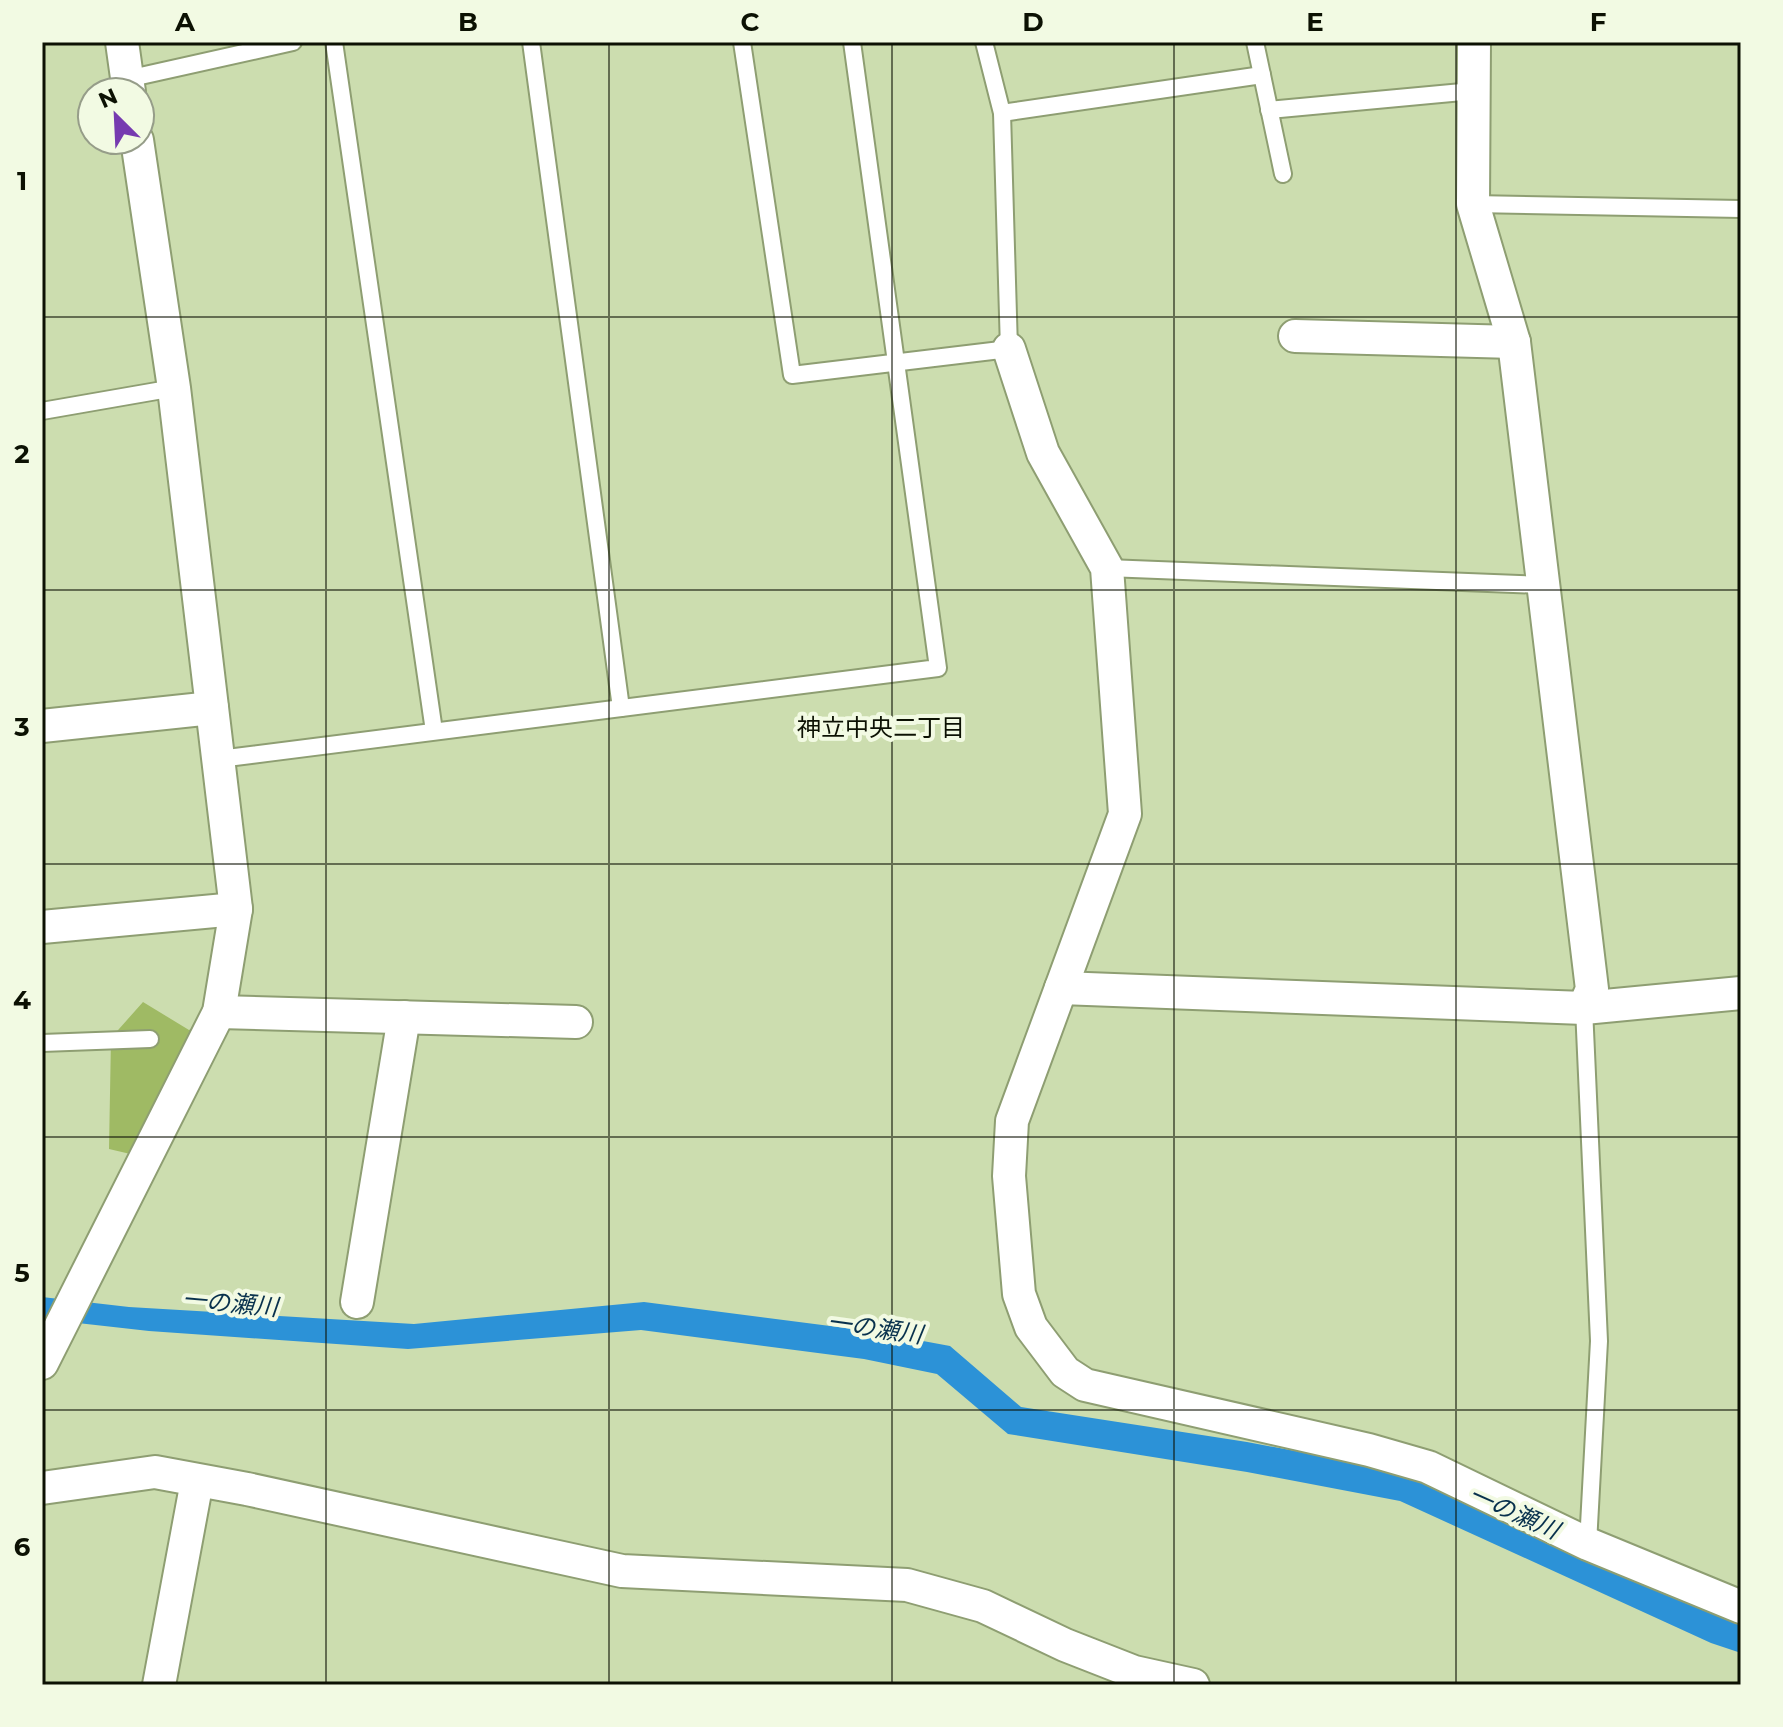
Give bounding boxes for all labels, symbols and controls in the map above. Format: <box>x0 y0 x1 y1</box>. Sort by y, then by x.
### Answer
text: A <box>174 6 196 38</box>
text: B <box>458 6 478 38</box>
text: C <box>741 6 760 38</box>
text: D <box>1022 6 1044 38</box>
text: E <box>1306 6 1324 38</box>
text: F <box>1590 6 1606 38</box>
north arrow <box>76 76 156 156</box>
text: N <box>94 82 122 114</box>
text: 1 <box>17 165 27 197</box>
text: 2 <box>14 438 30 470</box>
text: 3 <box>13 711 30 743</box>
district label: 神立中央二丁目 <box>797 713 965 742</box>
text: 4 <box>13 984 31 1016</box>
text: 5 <box>14 1257 30 1289</box>
water label: 一の瀬川 <box>181 1284 282 1322</box>
water label: 一の瀬川 <box>825 1307 928 1349</box>
water label: 一の瀬川 <box>1464 1479 1566 1546</box>
text: 6 <box>14 1531 31 1563</box>

